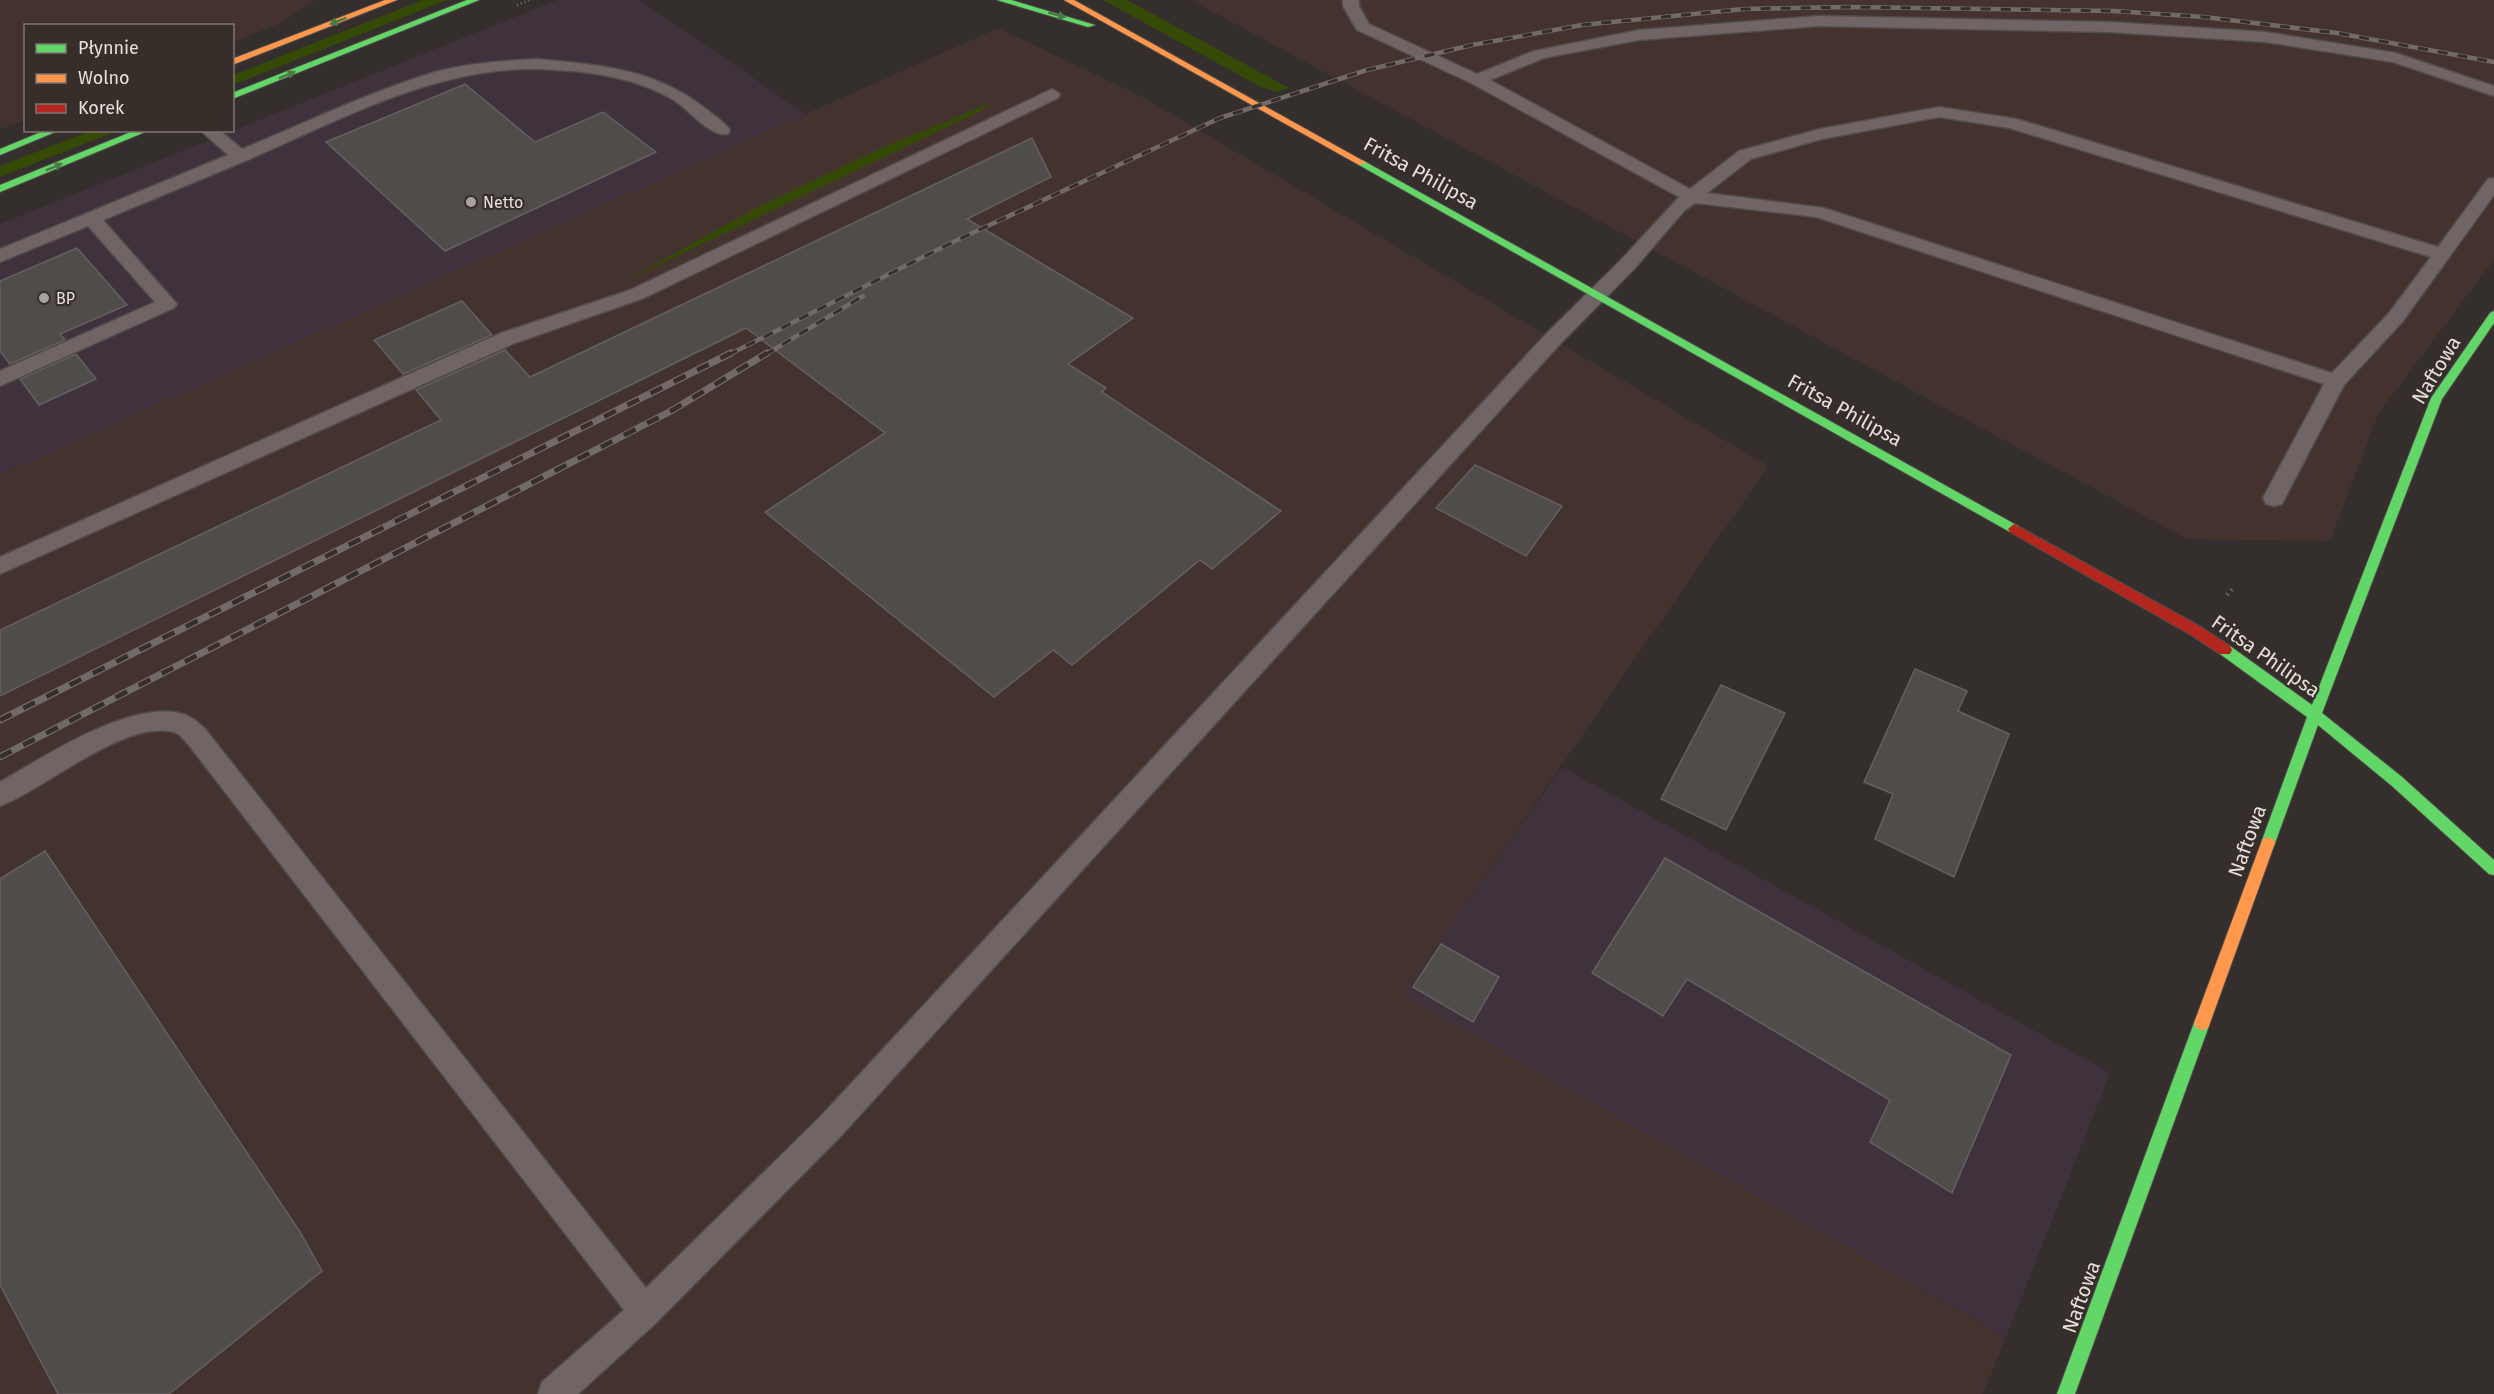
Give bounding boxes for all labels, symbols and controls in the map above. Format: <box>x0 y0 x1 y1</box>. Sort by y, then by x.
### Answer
one-way arrow <box>1048 10 1066 20</box>
one-way arrow <box>329 17 347 26</box>
legend <box>24 24 234 132</box>
text: Płynnie <box>78 37 139 59</box>
text: Wolno <box>78 67 130 89</box>
one-way arrow <box>278 70 296 79</box>
text: Korek <box>78 97 125 119</box>
street label: Fritsa Philipsa <box>1360 132 1482 214</box>
one-way arrow <box>46 162 64 172</box>
place label: Netto <box>483 193 523 212</box>
marker: Netto <box>464 195 478 209</box>
place label: BP <box>56 289 75 308</box>
marker: BP <box>37 291 51 305</box>
street label: Naftowa <box>2406 332 2466 408</box>
street label: Fritsa Philipsa <box>1784 369 1906 451</box>
street label: Fritsa Philipsa <box>2207 610 2325 702</box>
street label: Naftowa <box>2223 802 2271 880</box>
street label: Naftowa <box>2057 1258 2105 1336</box>

